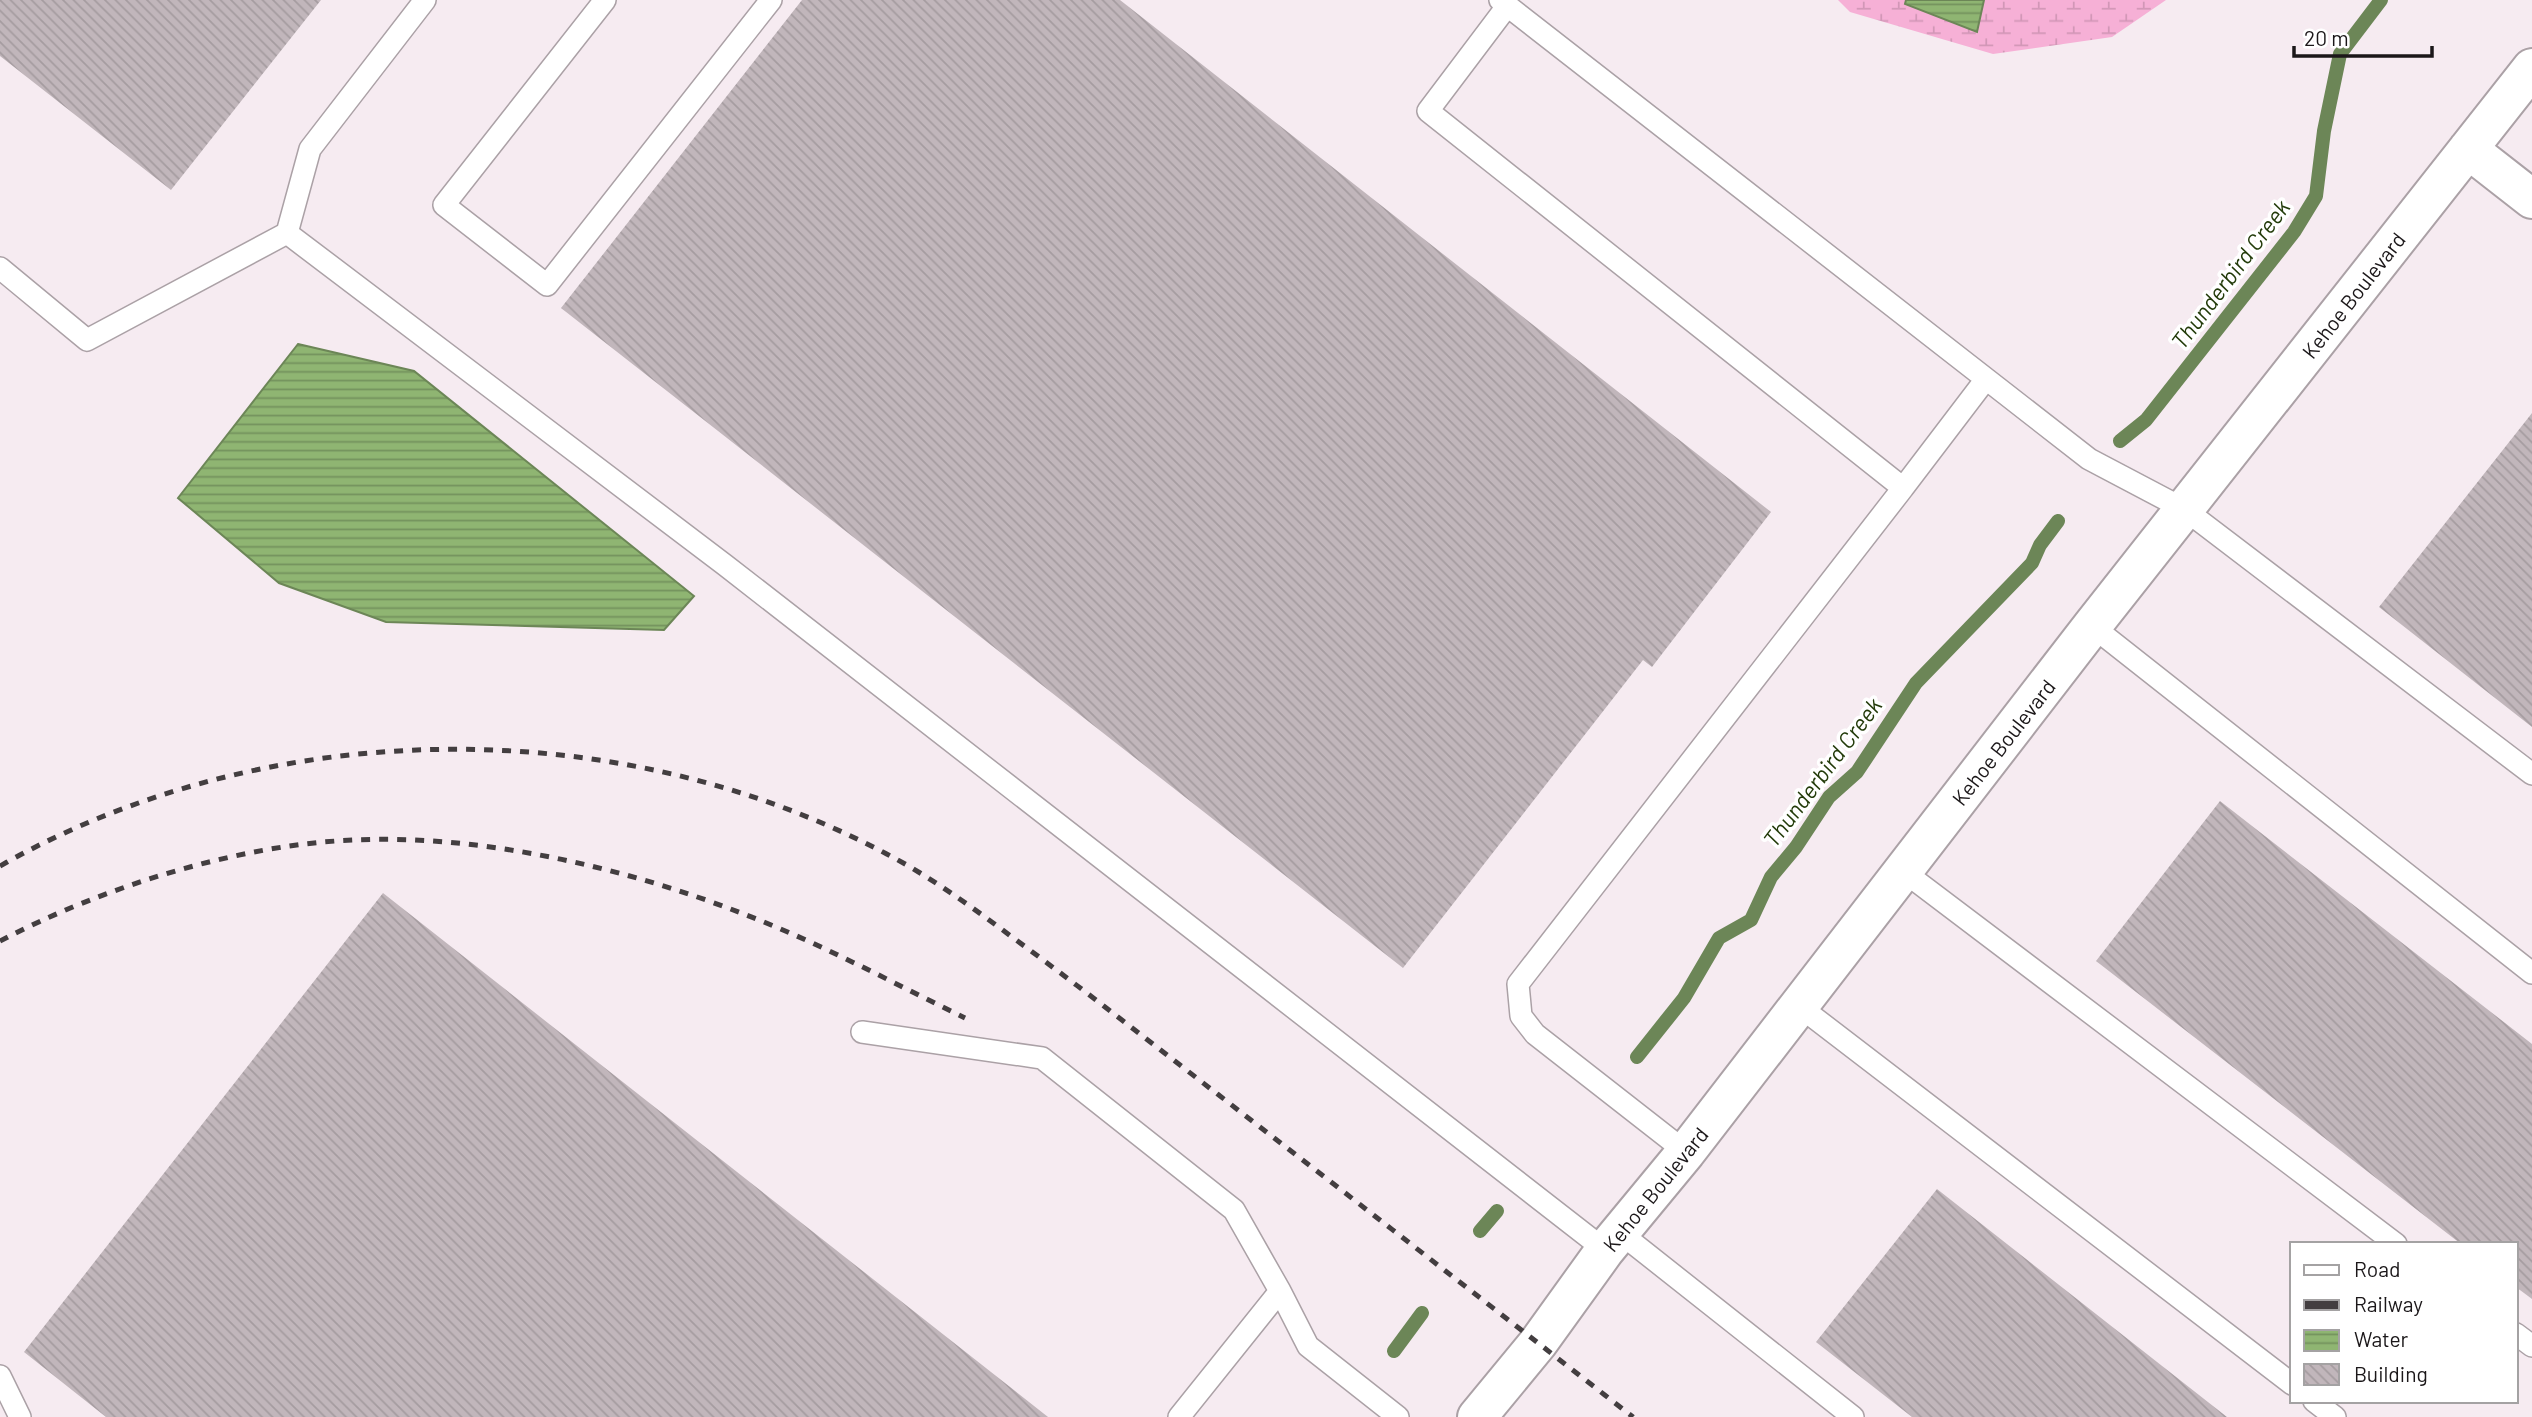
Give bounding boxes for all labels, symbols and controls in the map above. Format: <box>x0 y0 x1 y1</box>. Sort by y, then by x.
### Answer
scale bar <box>2294 14 2432 58</box>
text: 20 m <box>2304 25 2349 50</box>
water label: Thunderbird Creek <box>2165 194 2295 354</box>
street label: Kehoe Boulevard <box>2296 227 2410 363</box>
street label: Kehoe Boulevard <box>1946 674 2060 810</box>
water label: Thunderbird Creek <box>1757 692 1887 852</box>
street label: Kehoe Boulevard <box>1597 1122 1713 1256</box>
legend <box>2290 1242 2518 1403</box>
text: Road <box>2354 1256 2400 1281</box>
text: Railway <box>2354 1291 2423 1316</box>
text: Water <box>2354 1326 2409 1351</box>
text: Building <box>2354 1361 2428 1386</box>

